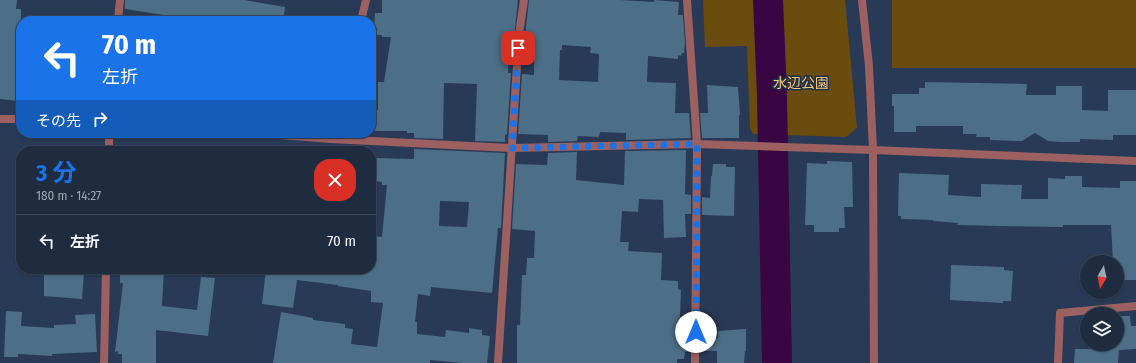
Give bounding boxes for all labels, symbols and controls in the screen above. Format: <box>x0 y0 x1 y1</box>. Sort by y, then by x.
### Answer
text: 70 m <box>102 28 156 61</box>
pin <box>501 31 535 65</box>
icon: left <box>36 32 88 84</box>
icon: arrive <box>507 37 529 59</box>
text: 左折 <box>102 66 138 88</box>
park label: 水辺公園 <box>773 75 829 92</box>
icon: right <box>89 108 111 130</box>
text: その先 <box>36 112 81 130</box>
text: 3 分 <box>36 159 76 187</box>
button: close <box>314 159 356 201</box>
text: 180 m · 14:27 <box>36 188 101 203</box>
icon: left <box>36 230 58 252</box>
text: 70 m <box>327 232 356 250</box>
text: 左折 <box>70 233 100 251</box>
north arrow <box>1080 255 1124 299</box>
map controls <box>1080 255 1124 351</box>
button: layers <box>1080 307 1124 351</box>
position arrow <box>675 311 717 353</box>

